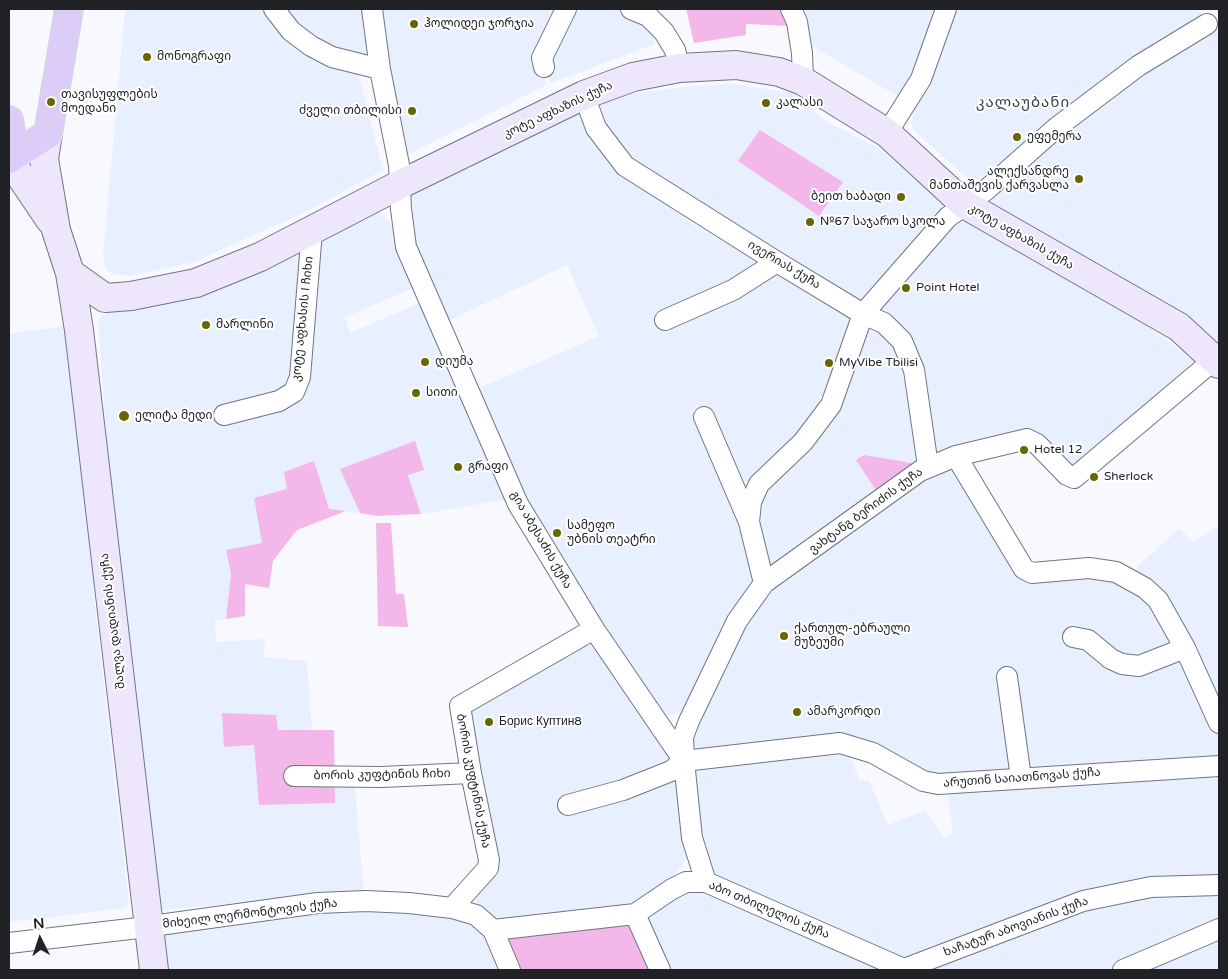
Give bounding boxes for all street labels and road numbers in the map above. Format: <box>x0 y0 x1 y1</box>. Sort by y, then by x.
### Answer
street label: კოტე აფხაზის ქუჩა <box>501 78 615 142</box>
street label: კოტე აფხაზის ქუჩა <box>966 201 1076 273</box>
street label: ივერიას ქუჩა <box>745 238 823 292</box>
street label: კოტე აფხასის I ჩიხი <box>289 256 317 382</box>
street label: ვახტანგ ბერიძის ქუჩა <box>806 465 926 557</box>
street label: გია აბესაძის ქუჩა <box>507 489 575 591</box>
street label: შალვა დადიანის ქუჩა <box>98 552 128 690</box>
street label: ბორის კუფტინის ქუჩა <box>453 712 493 850</box>
street label: არუთინ საიათნოვას ქუჩა <box>943 765 1101 791</box>
street label: ბორის კუფტინის ჩიხი <box>313 767 451 783</box>
street label: აბო თბილელის ქუჩა <box>706 878 832 942</box>
street label: ხაჩატურ აბოვიანის ქუჩა <box>942 894 1090 960</box>
street label: მიხეილ ლერმონტოვის ქუჩა <box>162 896 338 932</box>

